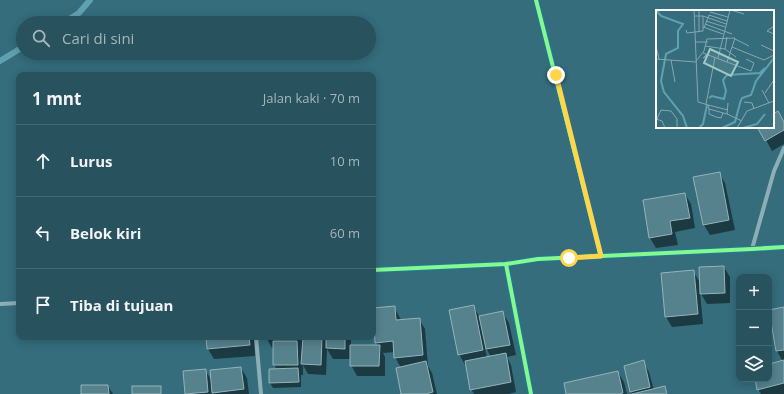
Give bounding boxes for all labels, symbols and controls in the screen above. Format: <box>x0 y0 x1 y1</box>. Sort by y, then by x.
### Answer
inset map <box>656 10 774 128</box>
search box <box>16 16 376 60</box>
icon: search <box>30 27 52 49</box>
text: Cari di sini <box>62 28 134 48</box>
route end <box>547 66 565 84</box>
text: 1 mnt <box>32 87 81 110</box>
text: Jalan kaki · 70 m <box>263 89 360 107</box>
icon: ahead <box>32 150 54 172</box>
text: Lurus <box>70 151 112 171</box>
text: 10 m <box>330 152 360 170</box>
icon: left <box>32 222 54 244</box>
text: Belok kiri <box>70 223 141 243</box>
text: 60 m <box>330 224 360 242</box>
route start <box>560 249 578 267</box>
map controls <box>736 274 772 382</box>
button: + <box>736 274 772 310</box>
icon: arrive <box>32 294 54 316</box>
text: Tiba di tujuan <box>70 295 173 315</box>
button: − <box>736 310 772 346</box>
button: layers <box>736 346 772 382</box>

